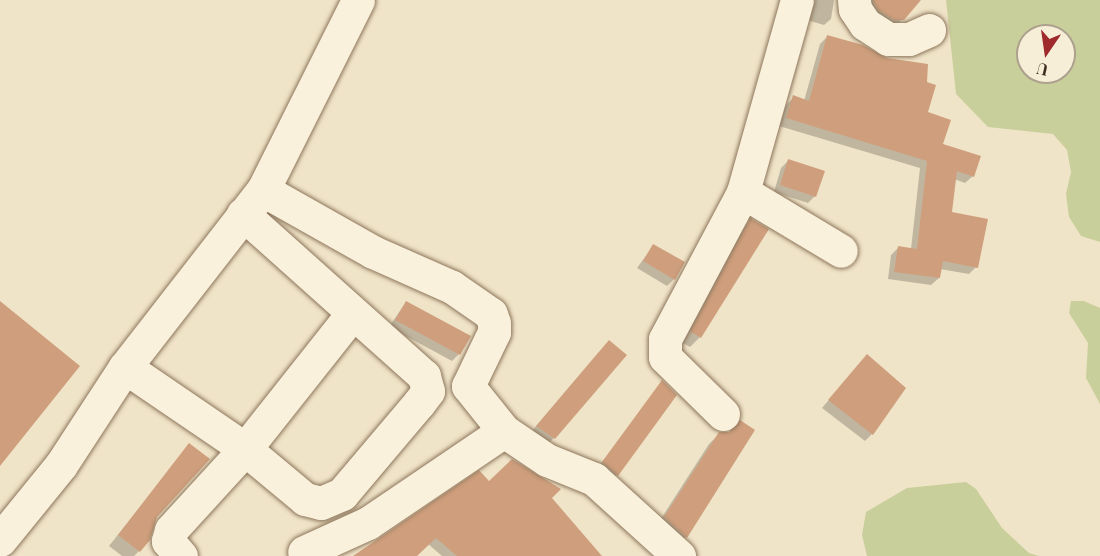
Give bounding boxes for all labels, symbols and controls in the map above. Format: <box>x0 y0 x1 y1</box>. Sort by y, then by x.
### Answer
north arrow <box>1016 24 1076 84</box>
text: U <box>1035 59 1050 82</box>

